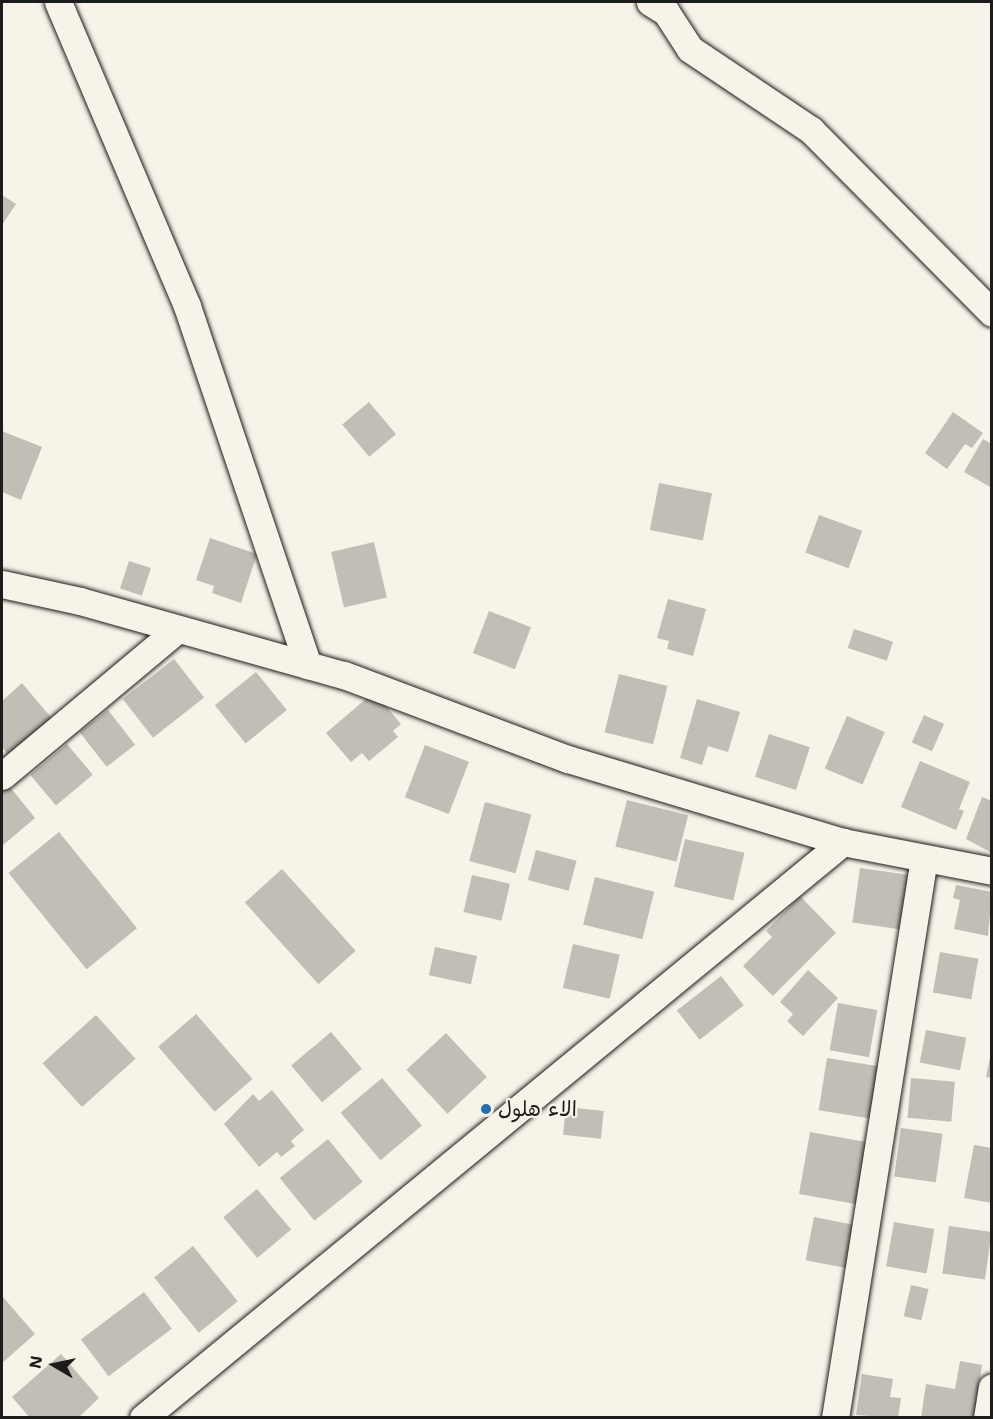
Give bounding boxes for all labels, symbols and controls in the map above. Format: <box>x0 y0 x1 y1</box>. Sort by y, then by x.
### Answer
place label: الاء هلول <box>498 1096 577 1122</box>
marker: الاء هلول <box>479 1102 493 1116</box>
north arrow <box>24 1335 84 1395</box>
text: N <box>24 1354 47 1370</box>

